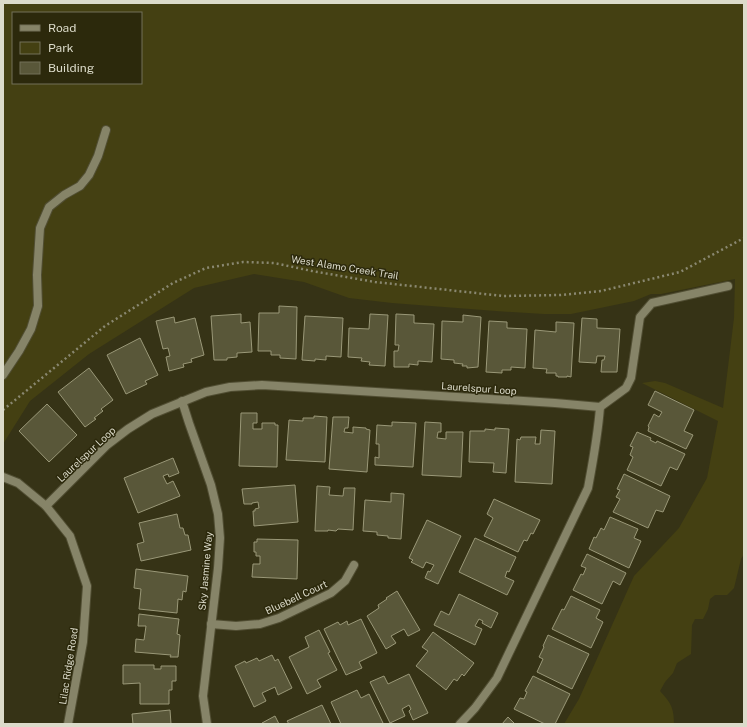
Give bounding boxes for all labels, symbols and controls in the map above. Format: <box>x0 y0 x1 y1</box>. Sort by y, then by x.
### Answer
legend <box>12 12 142 84</box>
text: Road <box>48 21 76 35</box>
text: Park <box>48 41 74 55</box>
text: Building <box>48 61 94 75</box>
street label: West Alamo Creek Trail <box>290 253 400 281</box>
street label: Laurelspur Loop <box>441 379 517 397</box>
street label: Laurelspur Loop <box>54 424 118 484</box>
street label: Sky Jasmine Way <box>196 530 214 611</box>
street label: Bluebell Court <box>263 577 329 617</box>
street label: Lilac Ridge Road <box>56 627 80 705</box>

